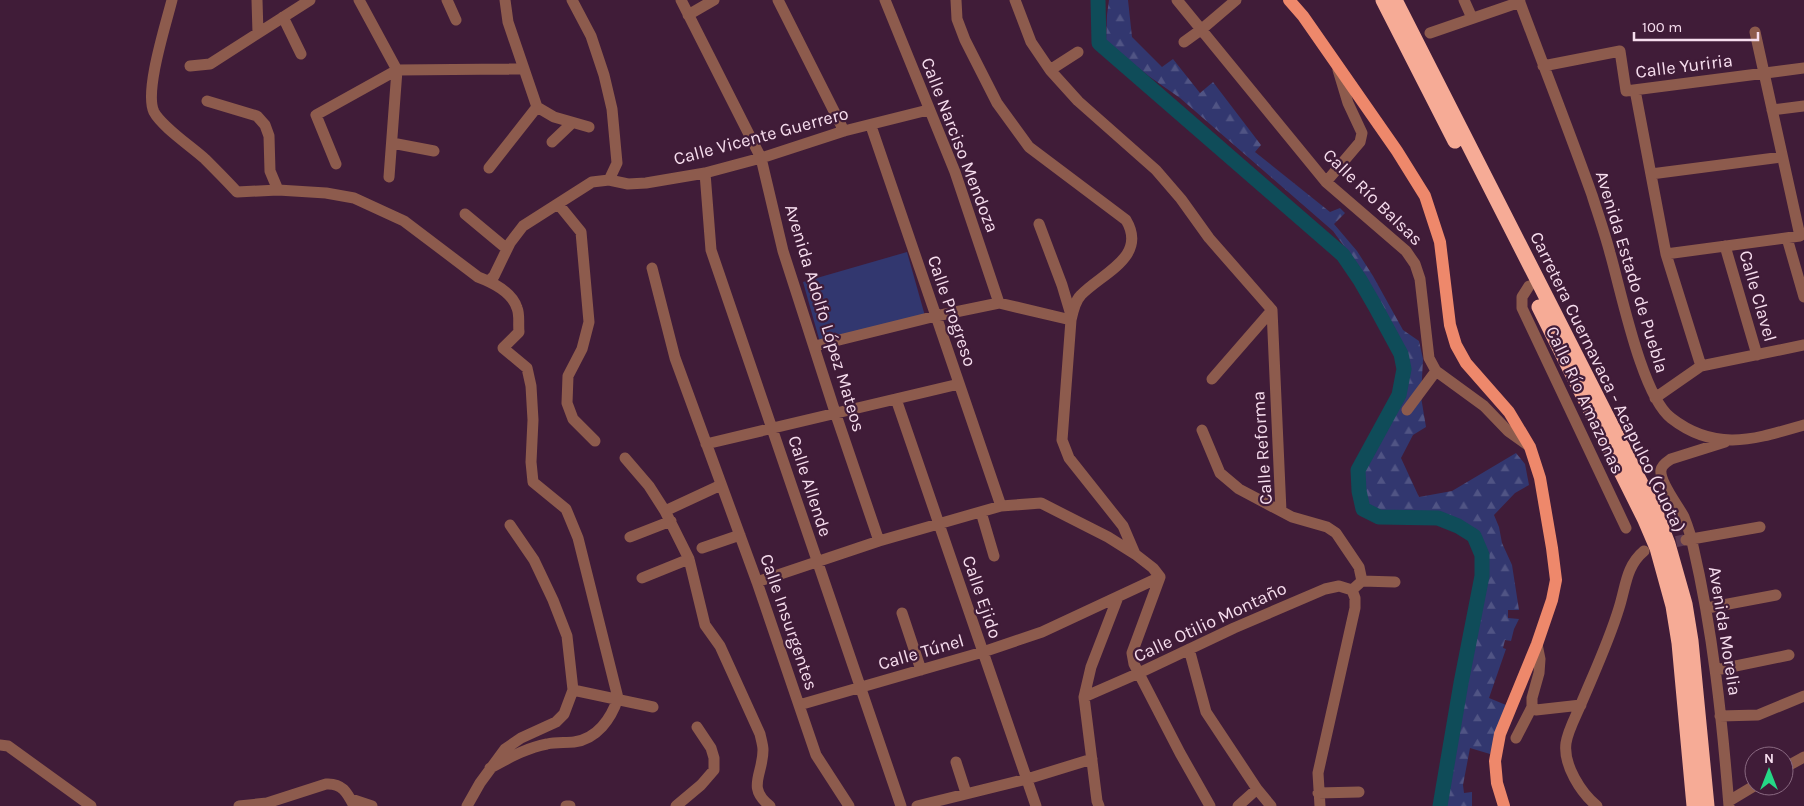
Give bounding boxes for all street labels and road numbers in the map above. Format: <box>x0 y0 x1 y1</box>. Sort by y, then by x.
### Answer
street label: Calle Yuriria <box>1634 49 1734 83</box>
street label: Calle Narciso Mendoza <box>916 54 1004 236</box>
street label: Calle Vicente Guerrero <box>671 102 851 170</box>
street label: Calle Río Balsas <box>1319 144 1427 250</box>
street label: Avenida Estado de Puebla <box>1591 168 1673 376</box>
street label: Avenida Adolfo López Mateos <box>780 202 870 434</box>
street label: Carretera Cuernavaca - Acapulco (Cuota) <box>1525 228 1691 536</box>
street label: Calle Clavel <box>1734 248 1782 344</box>
street label: Calle Progreso <box>923 253 981 369</box>
street label: Calle Río Amazonas <box>1541 323 1629 477</box>
street label: Calle Reforma <box>1247 390 1277 506</box>
street label: Calle Allende <box>783 433 837 539</box>
street label: Calle Insurgentes <box>755 551 823 693</box>
street label: Calle Ejido <box>958 553 1006 641</box>
street label: Avenida Morelia <box>1704 565 1746 697</box>
street label: Calle Otilio Montaño <box>1130 577 1290 667</box>
street label: Calle Túnel <box>875 629 967 675</box>

